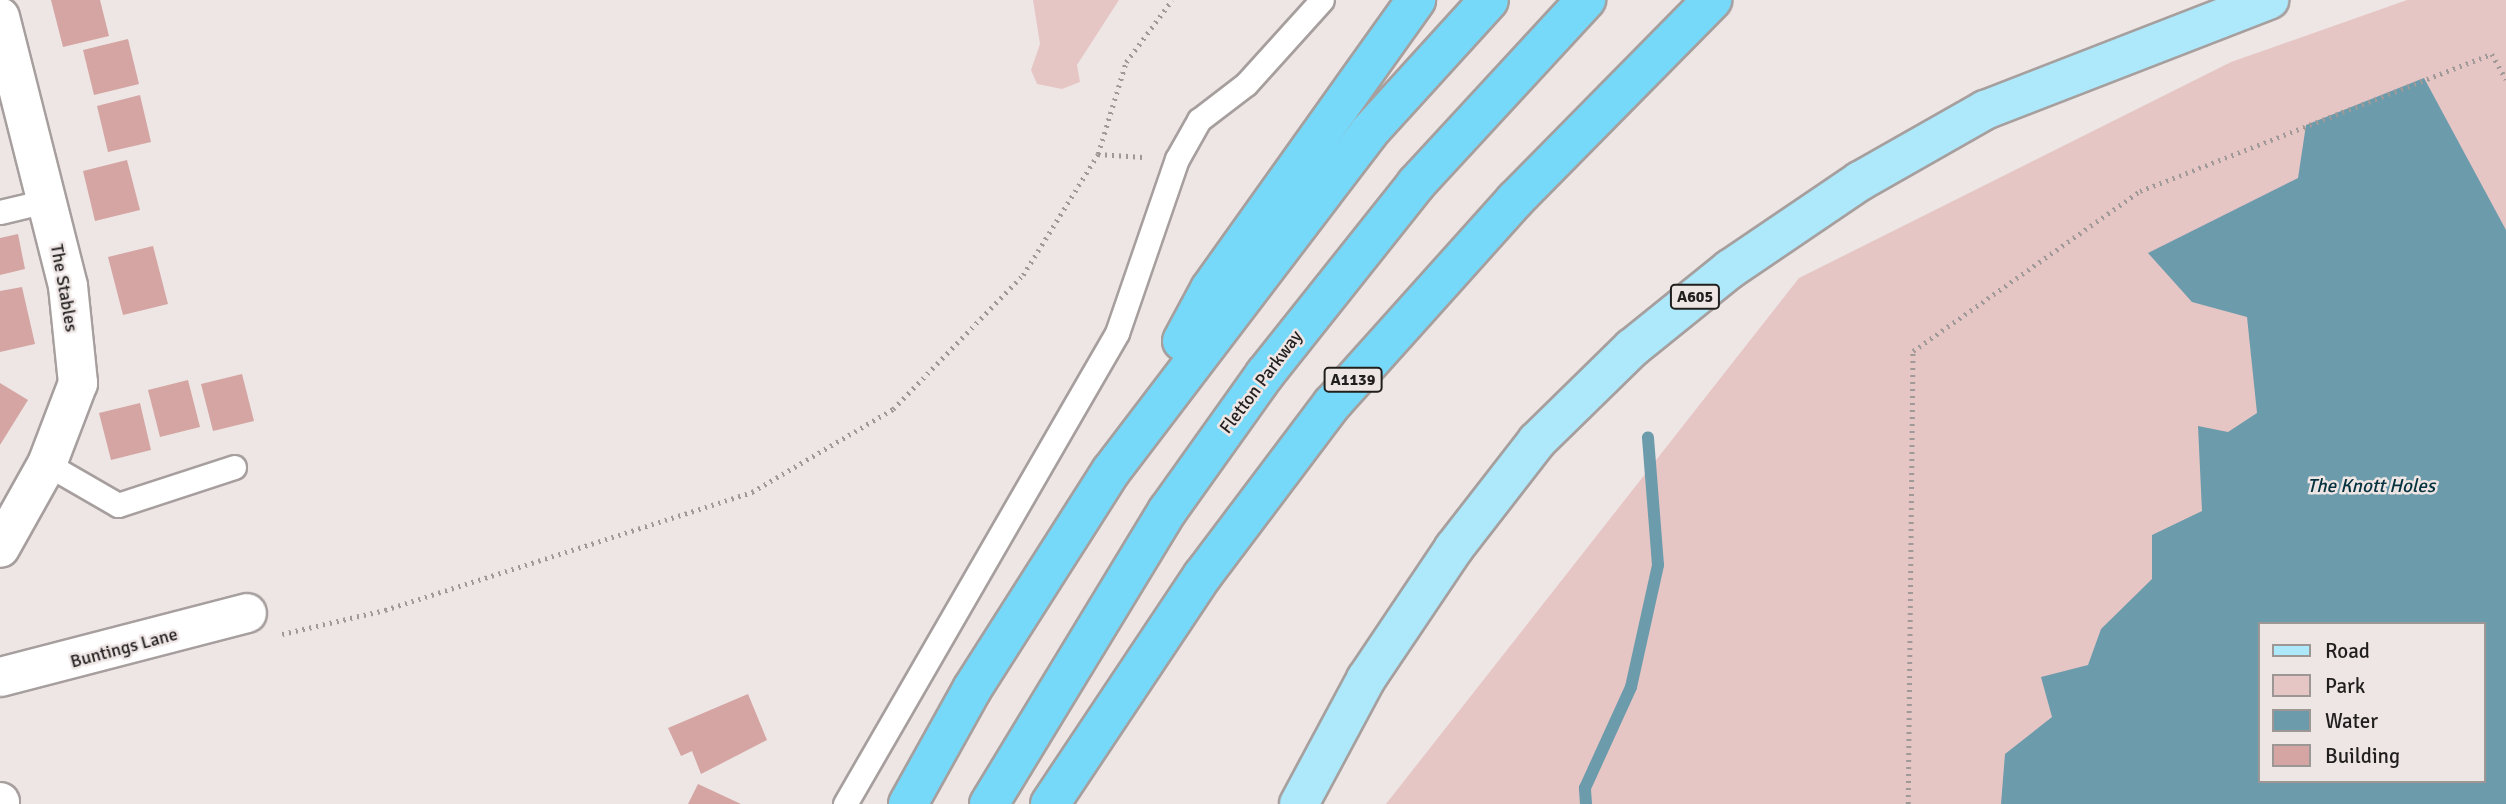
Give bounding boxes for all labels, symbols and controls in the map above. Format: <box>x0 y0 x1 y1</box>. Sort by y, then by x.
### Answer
street label: The Stables <box>46 243 82 333</box>
road number: A605 <box>1669 284 1721 310</box>
street label: Fletton Parkway <box>1215 326 1307 438</box>
road number: A1139 <box>1323 368 1383 392</box>
water label: The Knott Holes <box>2307 476 2435 498</box>
legend <box>2258 622 2485 783</box>
street label: Buntings Lane <box>68 623 180 673</box>
text: Road <box>2325 638 2370 664</box>
text: Park <box>2325 673 2365 699</box>
text: Water <box>2325 708 2378 734</box>
text: Building <box>2325 743 2400 769</box>

